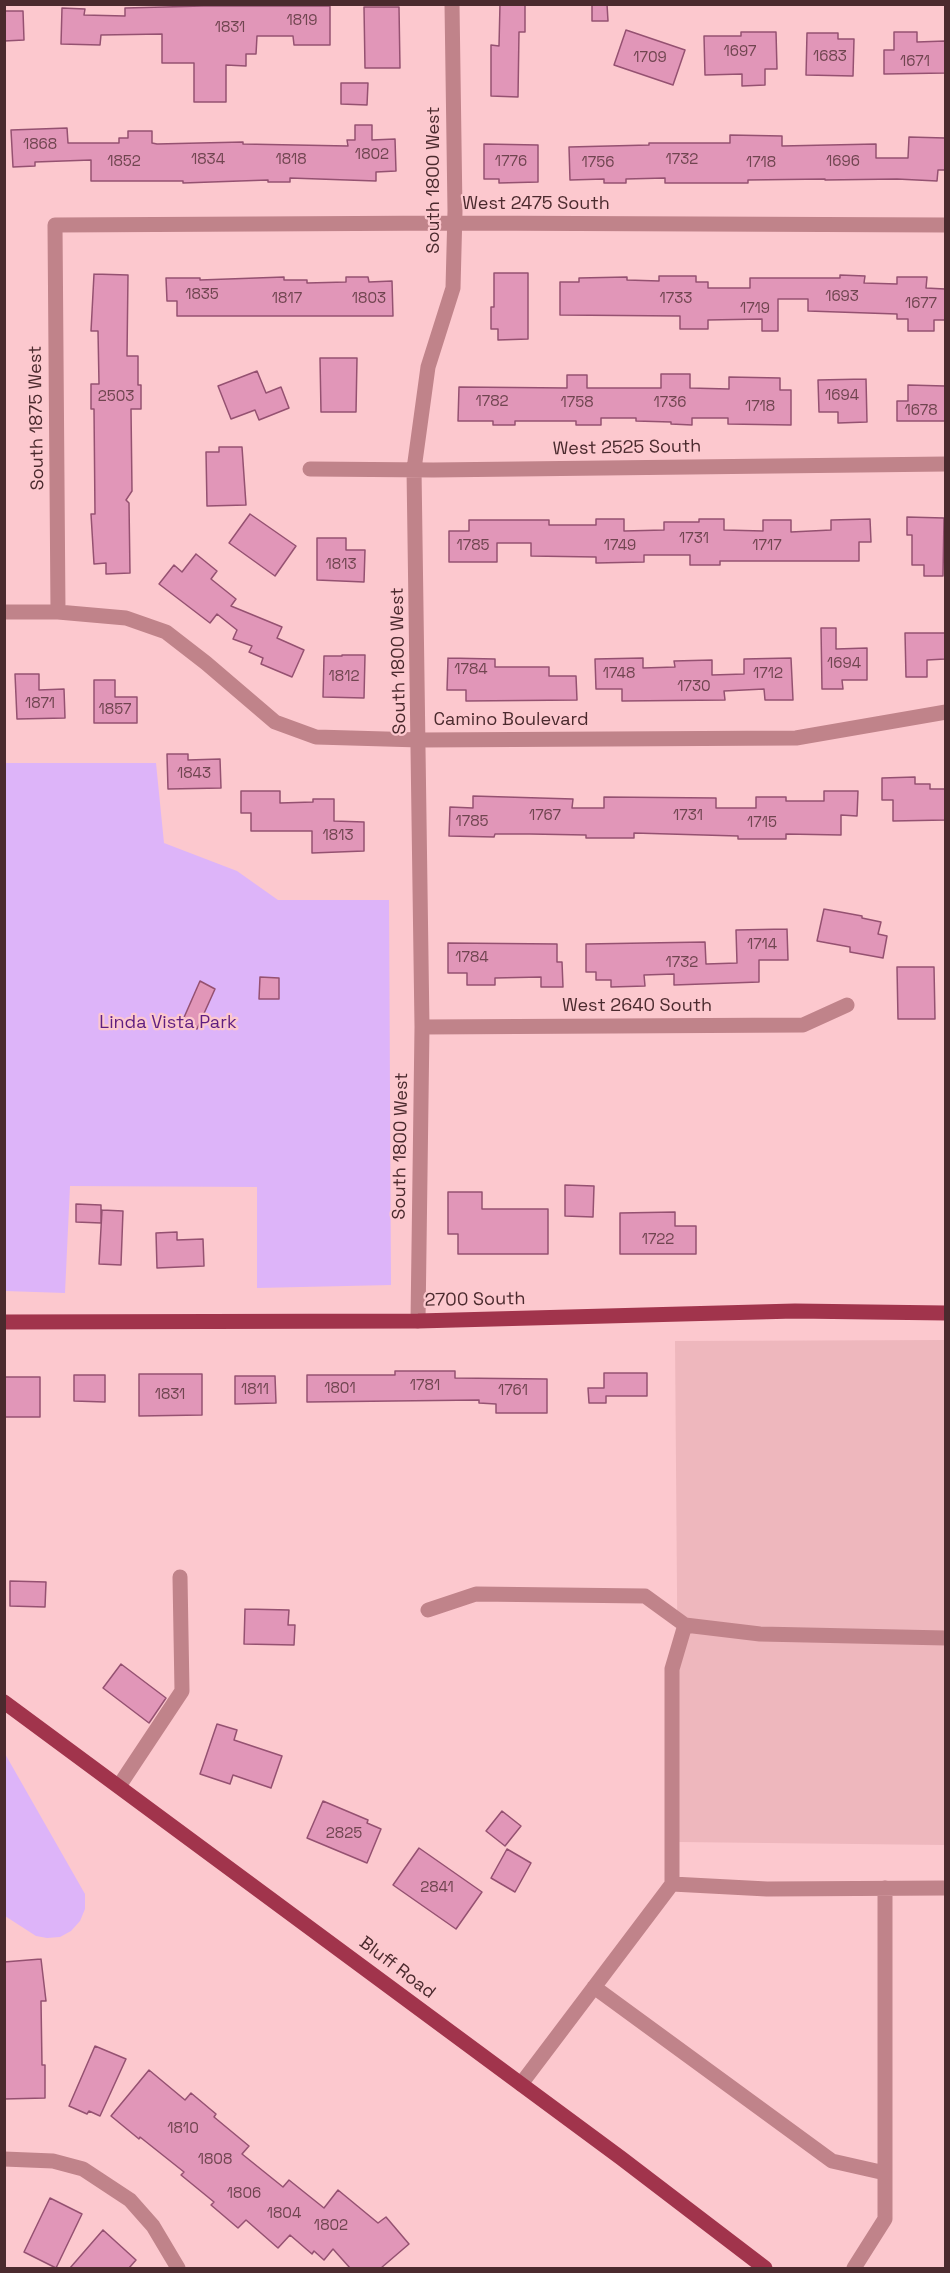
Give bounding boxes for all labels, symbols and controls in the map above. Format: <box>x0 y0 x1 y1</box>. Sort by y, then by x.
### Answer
house number: 1819 <box>286 12 318 30</box>
house number: 1831 <box>215 19 245 37</box>
house number: 1697 <box>724 43 756 61</box>
house number: 1683 <box>813 48 847 66</box>
house number: 1709 <box>633 49 667 67</box>
house number: 1671 <box>900 53 930 71</box>
street label: South 1800 West <box>423 106 445 254</box>
house number: 1868 <box>23 136 57 154</box>
house number: 1802 <box>355 146 389 164</box>
house number: 1834 <box>191 151 225 169</box>
house number: 1818 <box>275 151 307 169</box>
house number: 1732 <box>666 151 698 169</box>
house number: 1852 <box>107 153 141 171</box>
house number: 1776 <box>495 153 527 171</box>
house number: 1696 <box>826 153 860 171</box>
house number: 1756 <box>582 154 614 172</box>
house number: 1718 <box>746 154 776 172</box>
street label: West 2475 South <box>462 193 610 215</box>
house number: 1835 <box>185 286 219 304</box>
house number: 1693 <box>825 288 859 306</box>
house number: 1817 <box>272 290 302 308</box>
house number: 1803 <box>352 290 386 308</box>
house number: 1733 <box>660 290 692 308</box>
house number: 1677 <box>905 295 937 313</box>
house number: 1719 <box>740 300 770 318</box>
street label: South 1875 West <box>25 345 49 491</box>
house number: 1694 <box>825 387 859 405</box>
house number: 2503 <box>98 388 134 406</box>
house number: 1782 <box>475 393 509 411</box>
house number: 1758 <box>560 394 594 412</box>
house number: 1736 <box>654 394 686 412</box>
house number: 1718 <box>745 398 775 416</box>
house number: 1678 <box>905 402 937 420</box>
street label: West 2525 South <box>553 436 701 460</box>
house number: 1731 <box>679 530 709 548</box>
house number: 1785 <box>456 537 490 555</box>
house number: 1749 <box>604 537 636 555</box>
house number: 1717 <box>752 537 782 555</box>
house number: 1813 <box>326 556 356 574</box>
street label: South 1800 West <box>387 587 411 735</box>
house number: 1694 <box>827 655 861 673</box>
house number: 1784 <box>454 661 488 679</box>
house number: 1748 <box>603 665 635 683</box>
house number: 1712 <box>753 665 783 683</box>
house number: 1812 <box>329 668 359 686</box>
house number: 1730 <box>677 678 711 696</box>
house number: 1871 <box>25 695 55 713</box>
house number: 1857 <box>99 701 131 719</box>
street label: Camino Boulevard <box>433 709 589 731</box>
house number: 1843 <box>177 765 211 783</box>
house number: 1767 <box>529 807 561 825</box>
house number: 1731 <box>673 807 703 825</box>
house number: 1785 <box>455 813 489 831</box>
house number: 1715 <box>747 814 777 832</box>
house number: 1813 <box>323 827 353 845</box>
house number: 1714 <box>747 936 777 954</box>
house number: 1784 <box>455 949 489 967</box>
house number: 1732 <box>666 954 698 972</box>
street label: West 2640 South <box>562 995 712 1017</box>
park label: Linda Vista Park <box>99 1012 237 1034</box>
street label: South 1800 West <box>389 1072 413 1220</box>
house number: 1722 <box>642 1231 674 1249</box>
street label: 2700 South <box>424 1288 526 1312</box>
house number: 1781 <box>410 1377 440 1395</box>
house number: 1801 <box>324 1380 356 1398</box>
house number: 1811 <box>241 1381 269 1399</box>
house number: 1761 <box>498 1382 528 1400</box>
house number: 1831 <box>155 1386 185 1404</box>
house number: 2825 <box>326 1825 362 1843</box>
house number: 2841 <box>420 1879 454 1897</box>
street label: Bluff Road <box>355 1932 439 2004</box>
house number: 1810 <box>167 2120 199 2138</box>
house number: 1808 <box>198 2151 232 2169</box>
house number: 1806 <box>227 2185 261 2203</box>
house number: 1804 <box>267 2205 301 2223</box>
house number: 1802 <box>314 2217 348 2235</box>

